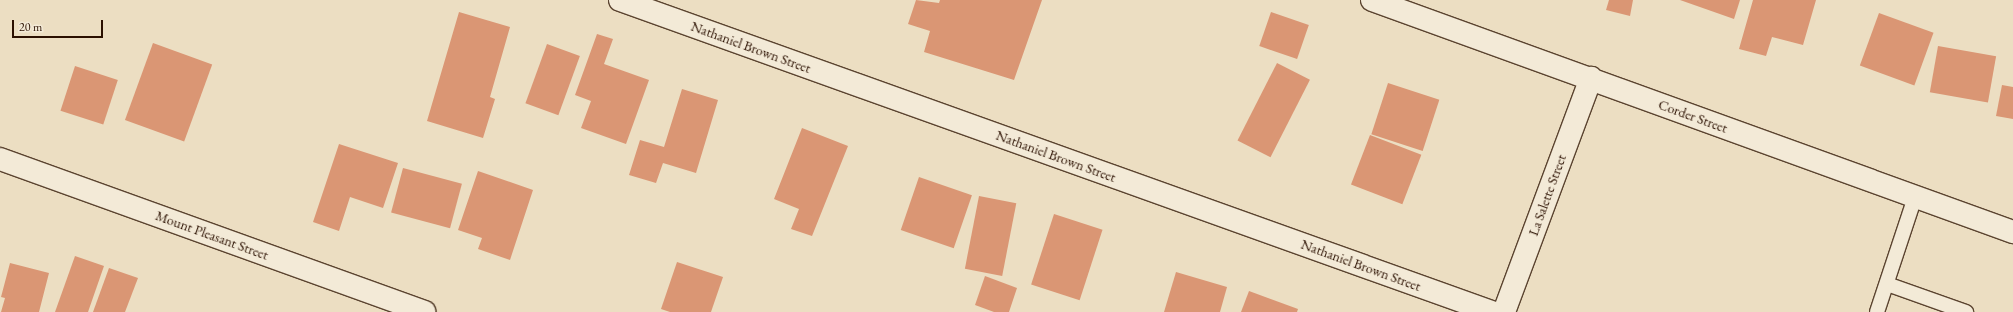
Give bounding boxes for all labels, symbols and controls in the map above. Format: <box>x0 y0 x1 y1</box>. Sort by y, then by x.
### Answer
scale bar <box>14 12 105 38</box>
street label: Nathaniel Brown Street <box>689 17 813 77</box>
text: 20 m <box>19 19 42 35</box>
street label: Corder Street <box>1656 96 1730 136</box>
street label: Nathaniel Brown Street <box>994 126 1118 186</box>
street label: La Salette Street <box>1525 152 1569 238</box>
street label: Mount Pleasant Street <box>153 207 271 263</box>
street label: Nathaniel Brown Street <box>1299 235 1423 295</box>

